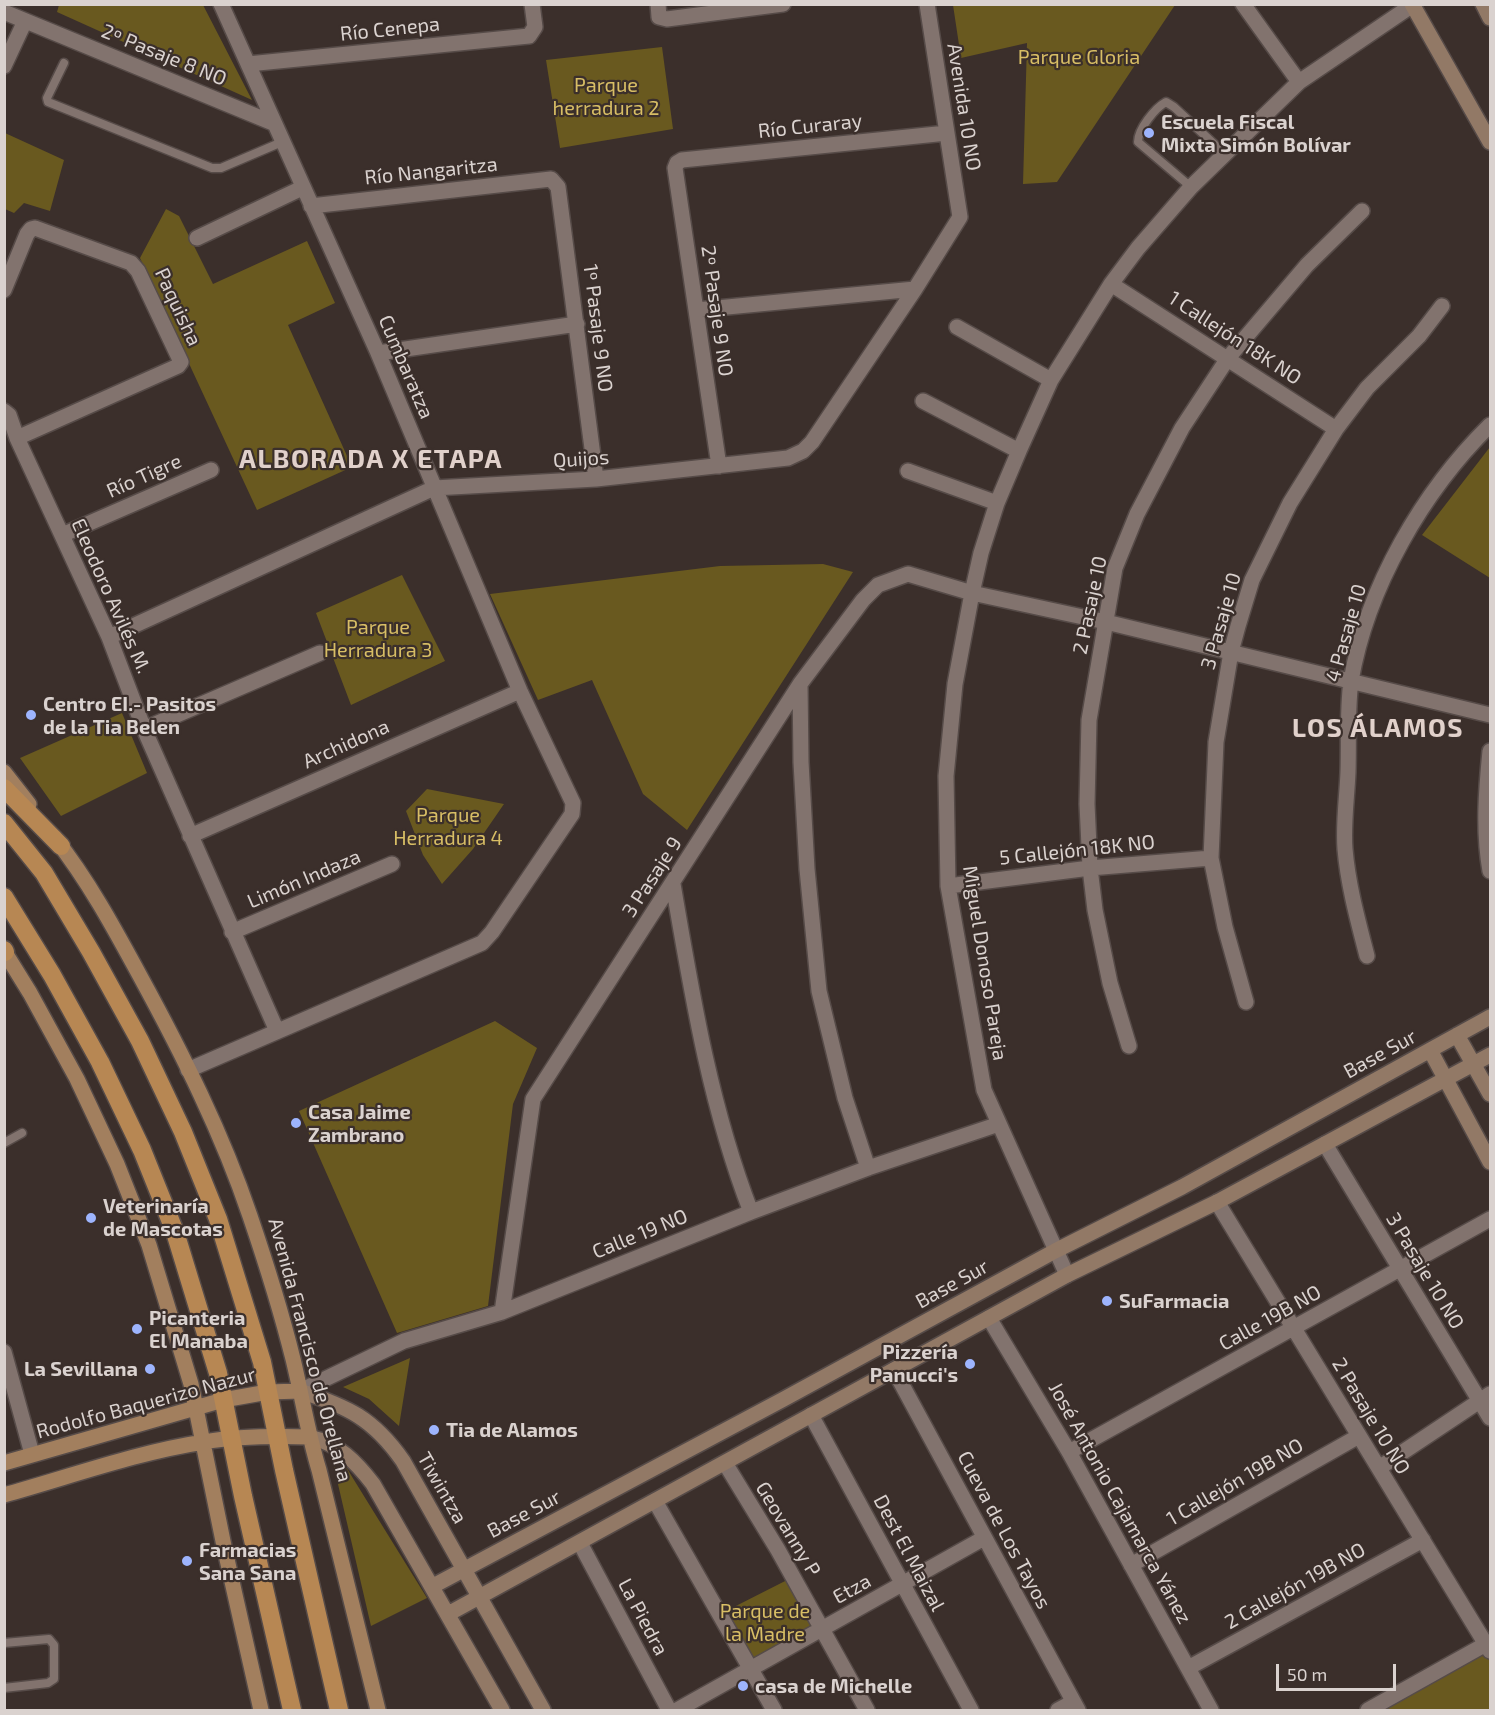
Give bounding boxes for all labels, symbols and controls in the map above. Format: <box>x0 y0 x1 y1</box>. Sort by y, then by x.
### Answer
street label: Río Cenepa <box>339 12 441 46</box>
street label: 2º Pasaje 8 NO <box>98 19 230 91</box>
street label: Avenida 10 NO <box>942 42 986 172</box>
park label: Parque Gloria <box>1018 45 1140 69</box>
park label: Parque herradura 2 <box>553 73 659 120</box>
street label: Río Curaray <box>757 109 863 143</box>
place label: Escuela Fiscal Mixta Simón Bolívar <box>1161 110 1351 157</box>
marker: Escuela Fiscal Mixta Simón Bolívar <box>1142 126 1156 140</box>
street label: Río Nangaritza <box>363 152 499 190</box>
street label: 2º Pasaje 9 NO <box>696 244 738 378</box>
street label: 1º Pasaje 9 NO <box>578 263 618 393</box>
street label: Paquisha <box>150 264 206 350</box>
street label: 1 Callejón 18K NO <box>1164 286 1306 390</box>
street label: Cumbaratza <box>373 311 439 423</box>
district label: ALBORADA X ETAPA <box>239 443 503 475</box>
street label: Quijos <box>552 445 610 473</box>
street label: Río Tigre <box>103 449 185 503</box>
street label: Eleodoro Avilés M. <box>66 515 156 677</box>
street label: 2 Pasaje 10 <box>1068 554 1112 656</box>
street label: 3 Pasaje 10 <box>1196 570 1246 672</box>
street label: 4 Pasaje 10 <box>1321 581 1371 685</box>
park label: Parque Herradura 3 <box>324 615 432 662</box>
place label: Centro EI.- Pasitos de la Tia Belen <box>43 692 216 739</box>
marker: Centro EI.- Pasitos de la Tia Belen <box>24 708 38 722</box>
district label: LOS ÁLAMOS <box>1292 712 1464 744</box>
street label: Archidona <box>299 714 393 774</box>
park label: Parque Herradura 4 <box>393 803 503 850</box>
street label: 5 Callejón 18K NO <box>998 830 1156 870</box>
street label: 3 Pasaje 9 <box>617 832 687 922</box>
street label: Limón Indaza <box>244 844 364 914</box>
street label: Miguel Donoso Pareja <box>958 864 1012 1062</box>
street label: Base Sur <box>1339 1024 1421 1084</box>
place label: Casa Jaime Zambrano <box>308 1100 411 1147</box>
marker: Casa Jaime Zambrano <box>289 1116 303 1130</box>
place label: Veterinaría de Mascotas <box>103 1194 223 1241</box>
street label: Calle 19 NO <box>589 1204 691 1264</box>
street label: 3 Pasaje 10 NO <box>1381 1208 1469 1334</box>
marker: Veterinaría de Mascotas <box>84 1211 98 1225</box>
street label: Avenida Francisco de Orellana <box>263 1215 357 1485</box>
street label: Base Sur <box>911 1254 993 1314</box>
street label: Calle 19B NO <box>1215 1280 1325 1356</box>
place label: SuFarmacia <box>1119 1289 1229 1313</box>
marker: SuFarmacia <box>1100 1294 1114 1308</box>
place label: Picanteria El Manaba <box>149 1306 248 1353</box>
marker: Picanteria El Manaba <box>130 1322 144 1336</box>
place label: Pizzería Panucci's <box>870 1340 958 1387</box>
street label: 2 Pasaje 10 NO <box>1327 1353 1415 1479</box>
place label: La Sevillana <box>24 1357 138 1381</box>
marker: Pizzería Panucci's <box>963 1357 977 1371</box>
street label: Rodolfo Baquerizo Nazur <box>34 1362 258 1444</box>
marker: La Sevillana <box>143 1362 157 1376</box>
street label: José Antonio Cajamarca Yánez <box>1043 1378 1197 1628</box>
place label: Tia de Alamos <box>446 1418 578 1442</box>
marker: Tia de Alamos <box>427 1423 441 1437</box>
street label: 1 Callejón 19B NO <box>1162 1433 1308 1531</box>
street label: Cueva de Los Tayos <box>952 1447 1056 1613</box>
street label: Tiwintza <box>412 1448 472 1528</box>
street label: Geovanny P <box>750 1477 826 1581</box>
street label: Base Sur <box>483 1485 565 1543</box>
street label: Dest El Maizal <box>868 1491 950 1615</box>
street label: 2 Callejón 19B NO <box>1221 1537 1369 1635</box>
place label: Farmacias Sana Sana <box>199 1538 296 1585</box>
marker: Farmacias Sana Sana <box>180 1554 194 1568</box>
street label: Etza <box>829 1569 875 1609</box>
street label: La Piedra <box>613 1574 673 1660</box>
park label: Parque de la Madre <box>720 1599 810 1646</box>
scale bar <box>1279 1652 1399 1690</box>
text: 50 m <box>1287 1663 1327 1685</box>
place label: casa de Michelle <box>755 1674 912 1698</box>
marker: casa de Michelle <box>736 1679 750 1693</box>

